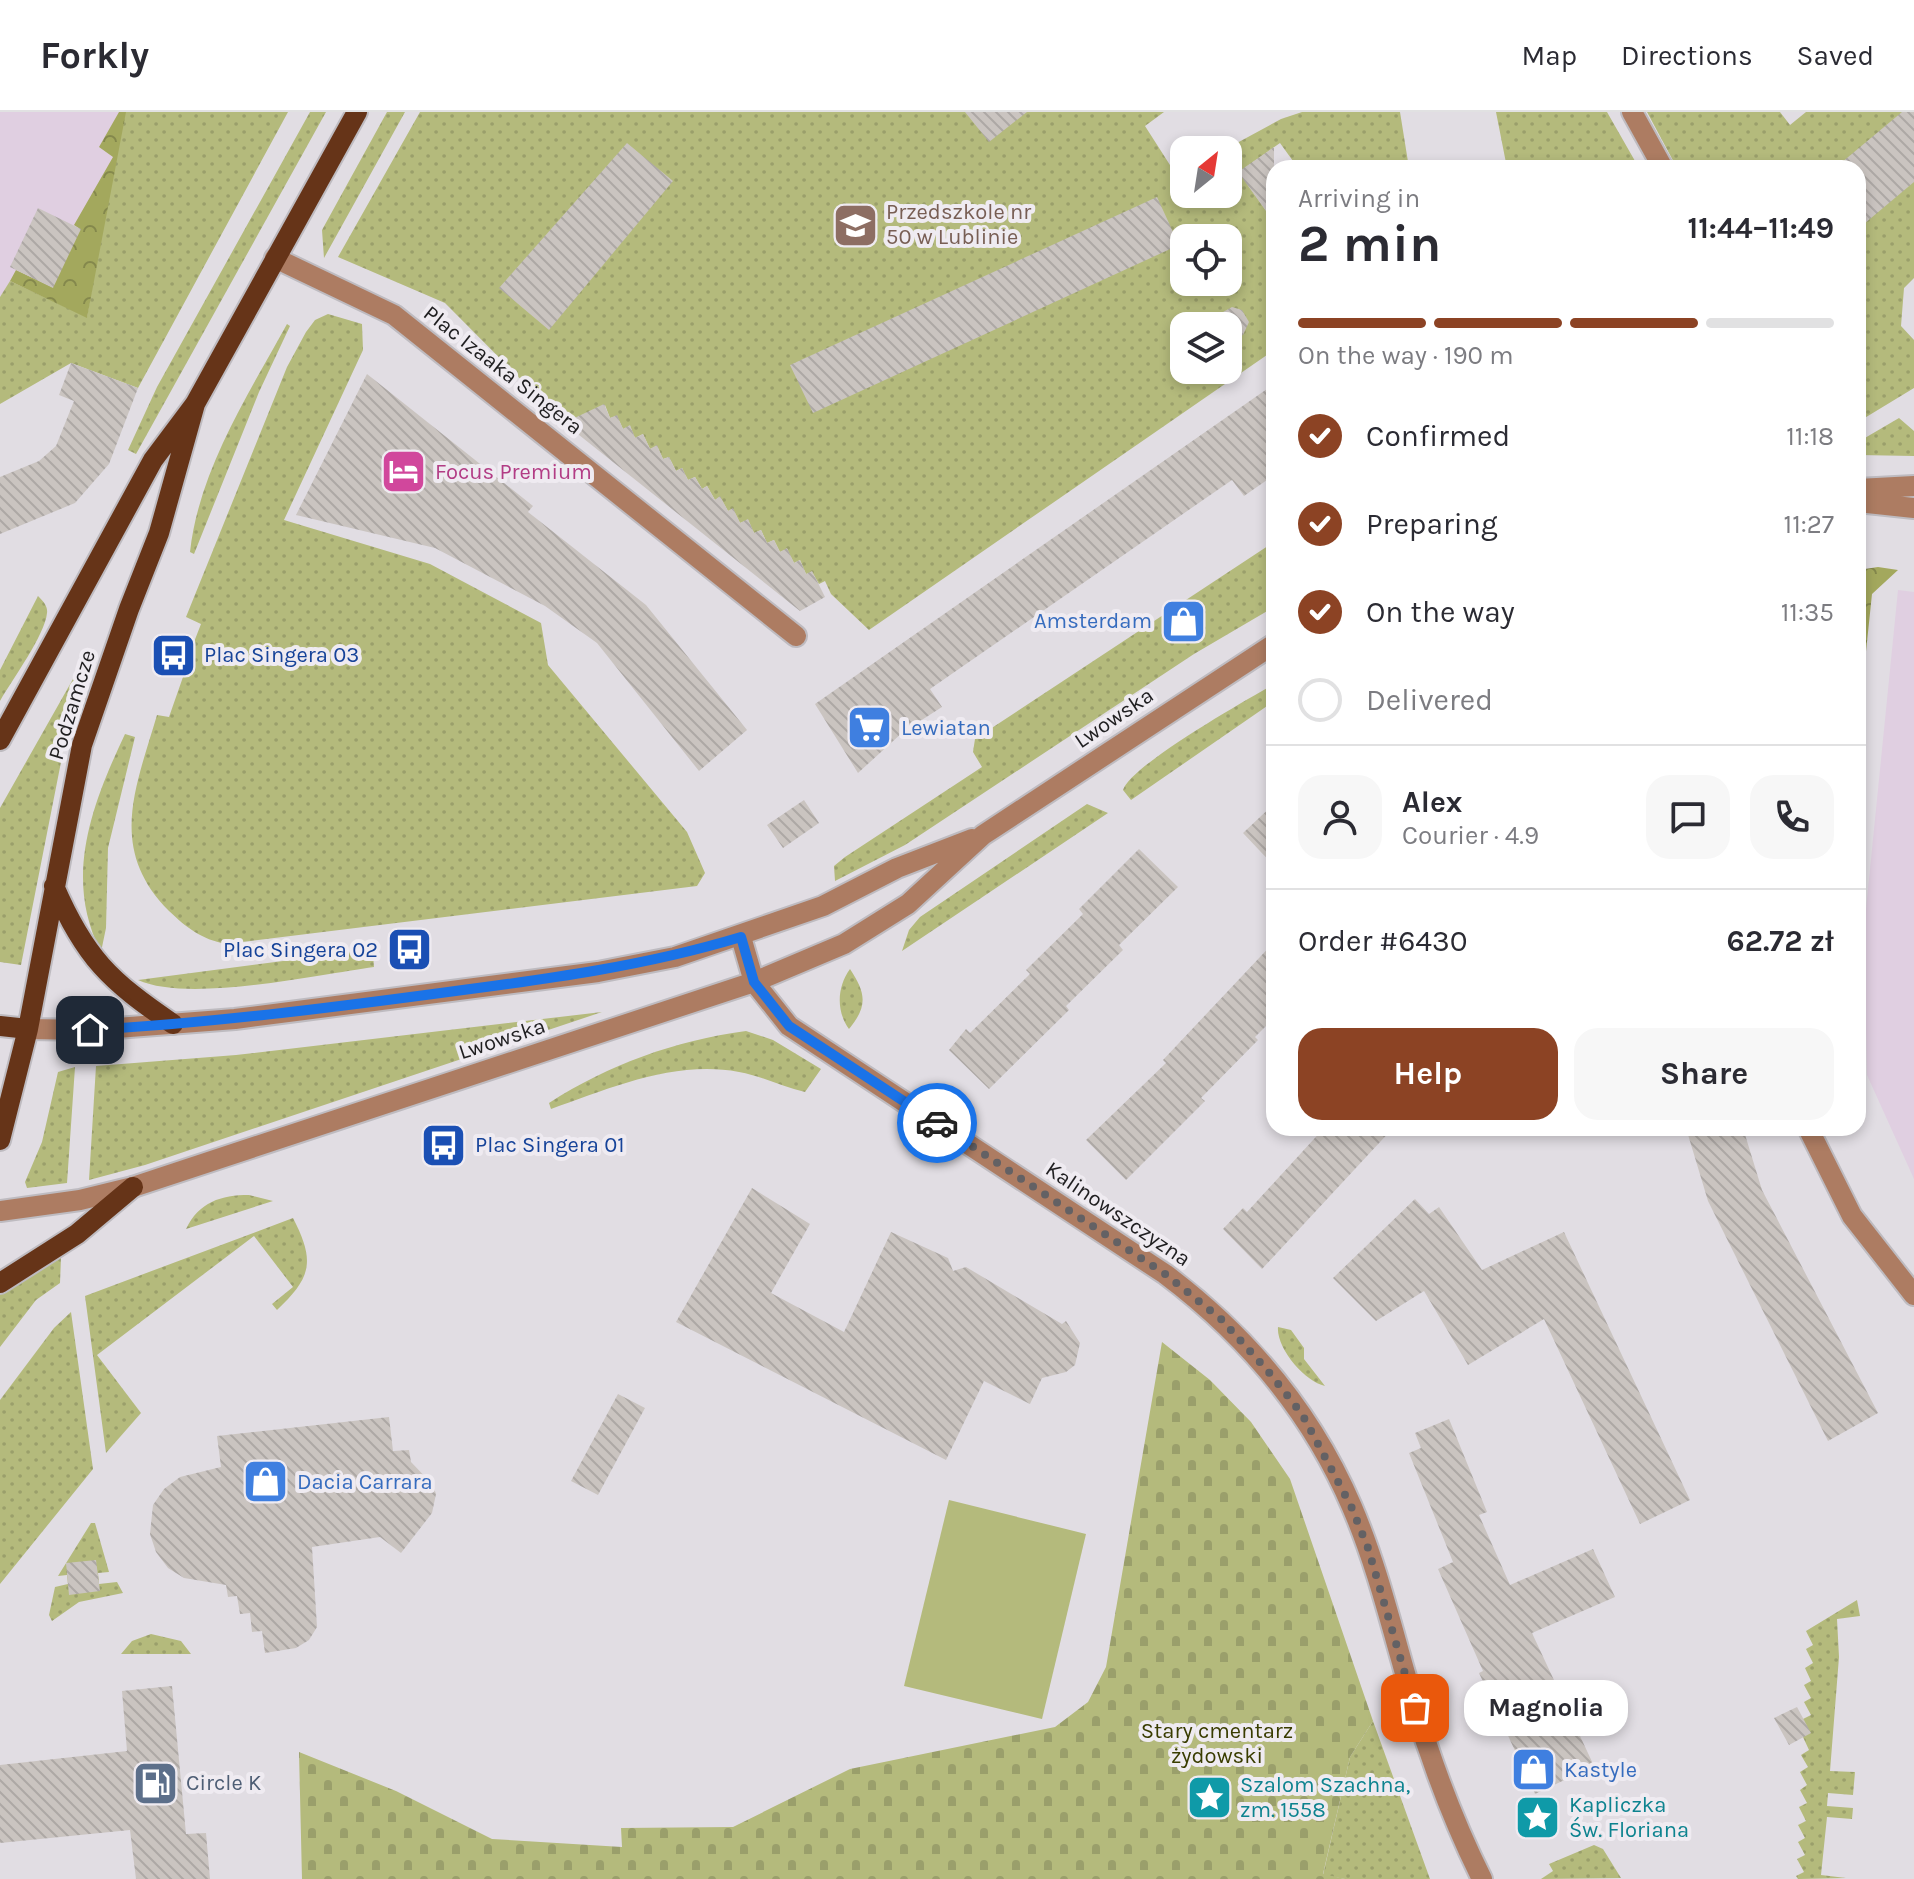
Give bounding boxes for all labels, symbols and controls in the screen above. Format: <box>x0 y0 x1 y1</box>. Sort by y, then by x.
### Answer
text: Forkly <box>40 33 149 78</box>
text: Map <box>1522 39 1577 72</box>
text: Directions <box>1621 39 1753 72</box>
text: Saved <box>1797 39 1874 72</box>
north arrow <box>1170 136 1242 208</box>
map controls <box>1170 136 1242 384</box>
text: Arriving in <box>1298 183 1420 214</box>
place label: Przedszkole nr 50 w Lublinie <box>886 199 1031 250</box>
school or university icon: Przedszkole nr 50 w Lublinie <box>831 201 879 249</box>
text: 11:44–11:49 <box>1687 210 1834 246</box>
text: 2 min <box>1298 213 1441 274</box>
button: locate <box>1170 224 1242 296</box>
street label: Plac Izaaka Singera <box>418 300 588 440</box>
button: layers <box>1170 312 1242 384</box>
text: On the way · 190 m <box>1298 340 1514 371</box>
icon: check <box>1298 414 1342 458</box>
text: Confirmed <box>1366 418 1510 454</box>
text: 11:18 <box>1786 421 1834 452</box>
hotel icon: Focus Premium <box>380 448 428 496</box>
place label: Focus Premium <box>435 459 592 485</box>
icon: check <box>1298 502 1342 546</box>
text: Preparing <box>1366 506 1498 542</box>
text: 11:27 <box>1784 509 1834 540</box>
icon: check <box>1298 590 1342 634</box>
text: On the way <box>1366 594 1515 630</box>
shop icon: Amsterdam <box>1159 597 1207 645</box>
text: 11:35 <box>1781 597 1834 628</box>
place label: Amsterdam <box>1034 608 1152 634</box>
bus stop icon: Plac Singera 03 <box>149 631 197 679</box>
place label: Plac Singera 03 <box>204 642 359 668</box>
street label: Podzamcze <box>43 647 101 763</box>
street label: Lwowska <box>1070 682 1158 754</box>
text: Delivered <box>1366 682 1493 718</box>
supermarket icon: Lewiatan <box>846 704 894 752</box>
place label: Lewiatan <box>901 715 991 741</box>
button: person <box>1298 775 1382 859</box>
button: chat <box>1646 775 1730 859</box>
button: phone <box>1750 775 1834 859</box>
text: Alex <box>1402 784 1462 820</box>
text: Courier · 4.9 <box>1402 820 1539 851</box>
text: Order #6430 <box>1298 923 1468 959</box>
text: 62.72 zł <box>1727 923 1834 959</box>
bus stop icon: Plac Singera 02 <box>385 926 433 974</box>
place label: Plac Singera 02 <box>223 937 378 963</box>
pin <box>56 996 124 1064</box>
icon: home <box>68 1008 112 1052</box>
street label: Lwowska <box>455 1013 549 1065</box>
button: Help <box>1298 1028 1558 1120</box>
button: Share <box>1574 1028 1834 1120</box>
courier <box>897 1083 977 1163</box>
icon: car <box>915 1101 959 1145</box>
bus stop icon: Plac Singera 01 <box>420 1121 468 1169</box>
place label: Plac Singera 01 <box>475 1132 625 1158</box>
street label: Kalinowszczyzna <box>1041 1156 1195 1272</box>
shop icon: Dacia Carrara <box>242 1458 290 1506</box>
place label: Dacia Carrara <box>297 1469 433 1495</box>
pin <box>1381 1674 1449 1742</box>
callout: Magnolia <box>1463 1680 1627 1736</box>
icon: bag <box>1393 1686 1437 1730</box>
text: Magnolia <box>1488 1692 1604 1723</box>
park label: Stary cmentarz żydowski <box>1141 1718 1293 1769</box>
shop icon: Kastyle <box>1509 1746 1557 1794</box>
place label: Kastyle <box>1564 1757 1637 1783</box>
fuel station icon: Circle K <box>131 1759 179 1807</box>
place label: Circle K <box>186 1770 261 1796</box>
place label: Szalom Szachna, zm. 1558 <box>1240 1772 1410 1823</box>
place icon: Szalom Szachna, zm. 1558 <box>1185 1774 1233 1822</box>
place label: Kapliczka Św. Floriana <box>1569 1792 1689 1843</box>
place icon: Kapliczka Św. Floriana <box>1514 1794 1562 1842</box>

